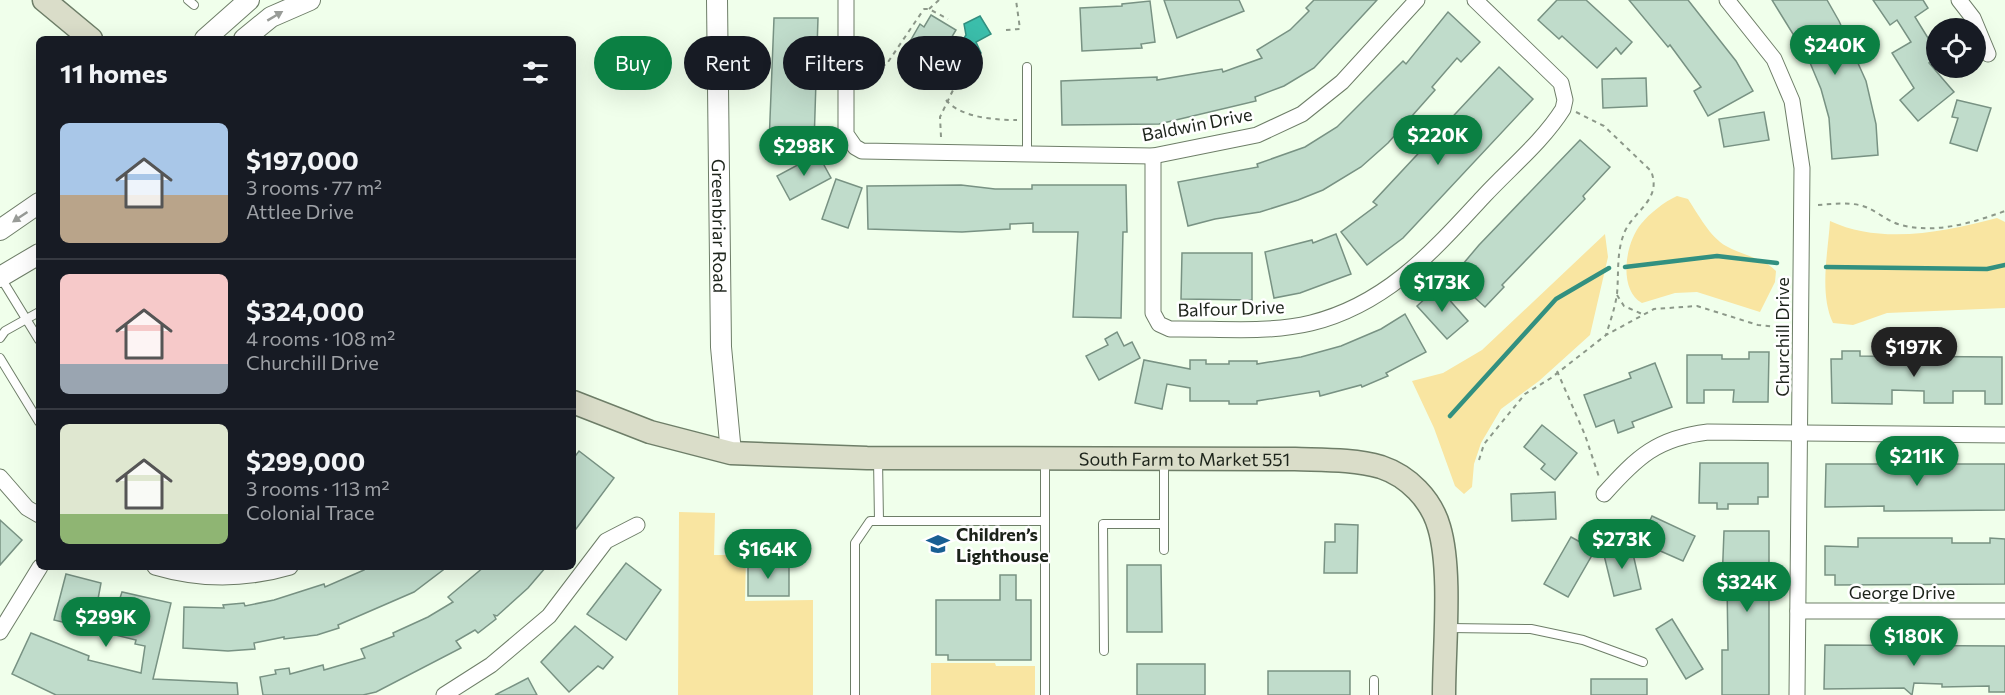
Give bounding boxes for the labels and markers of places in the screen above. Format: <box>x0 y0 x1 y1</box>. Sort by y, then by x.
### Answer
pin: $240K <box>1793 25 1877 76</box>
pin: $220K <box>1396 115 1480 166</box>
pin: $298K <box>762 126 846 177</box>
pin: $173K <box>1400 262 1484 313</box>
pin: $197K <box>1872 327 1956 378</box>
pin: $211K <box>1875 436 1959 487</box>
pin: $273K <box>1580 519 1664 570</box>
place label: Children’s Lighthouse <box>956 523 1049 566</box>
pin: $164K <box>726 529 810 580</box>
school or university icon: Children’s Lighthouse <box>925 531 951 557</box>
pin: $324K <box>1705 562 1789 613</box>
pin: $299K <box>64 597 148 648</box>
pin: $180K <box>1872 616 1956 667</box>

